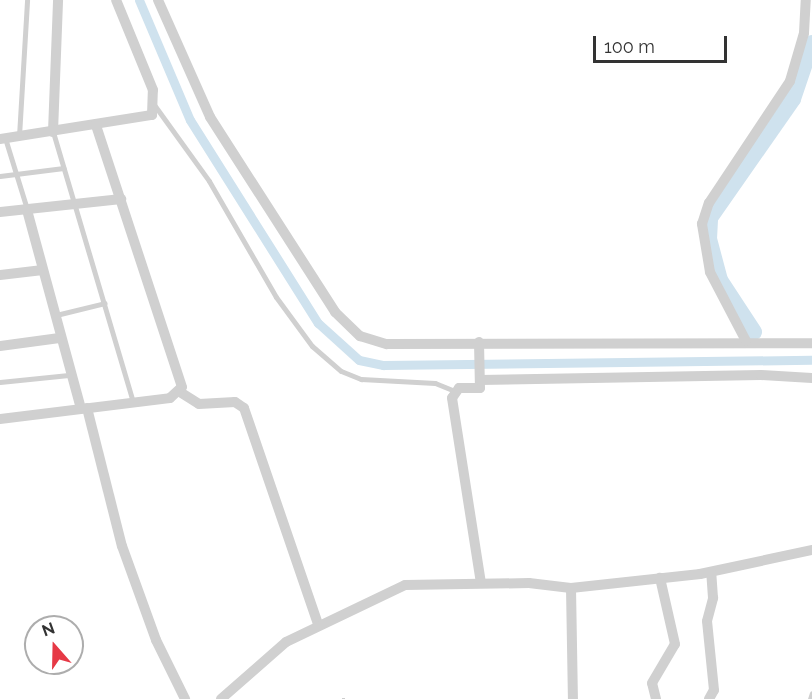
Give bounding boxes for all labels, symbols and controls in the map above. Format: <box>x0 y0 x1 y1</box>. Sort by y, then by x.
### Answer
scale bar <box>596 24 730 62</box>
text: 100 m <box>604 36 655 57</box>
north arrow <box>24 615 84 675</box>
text: N <box>39 618 57 641</box>

